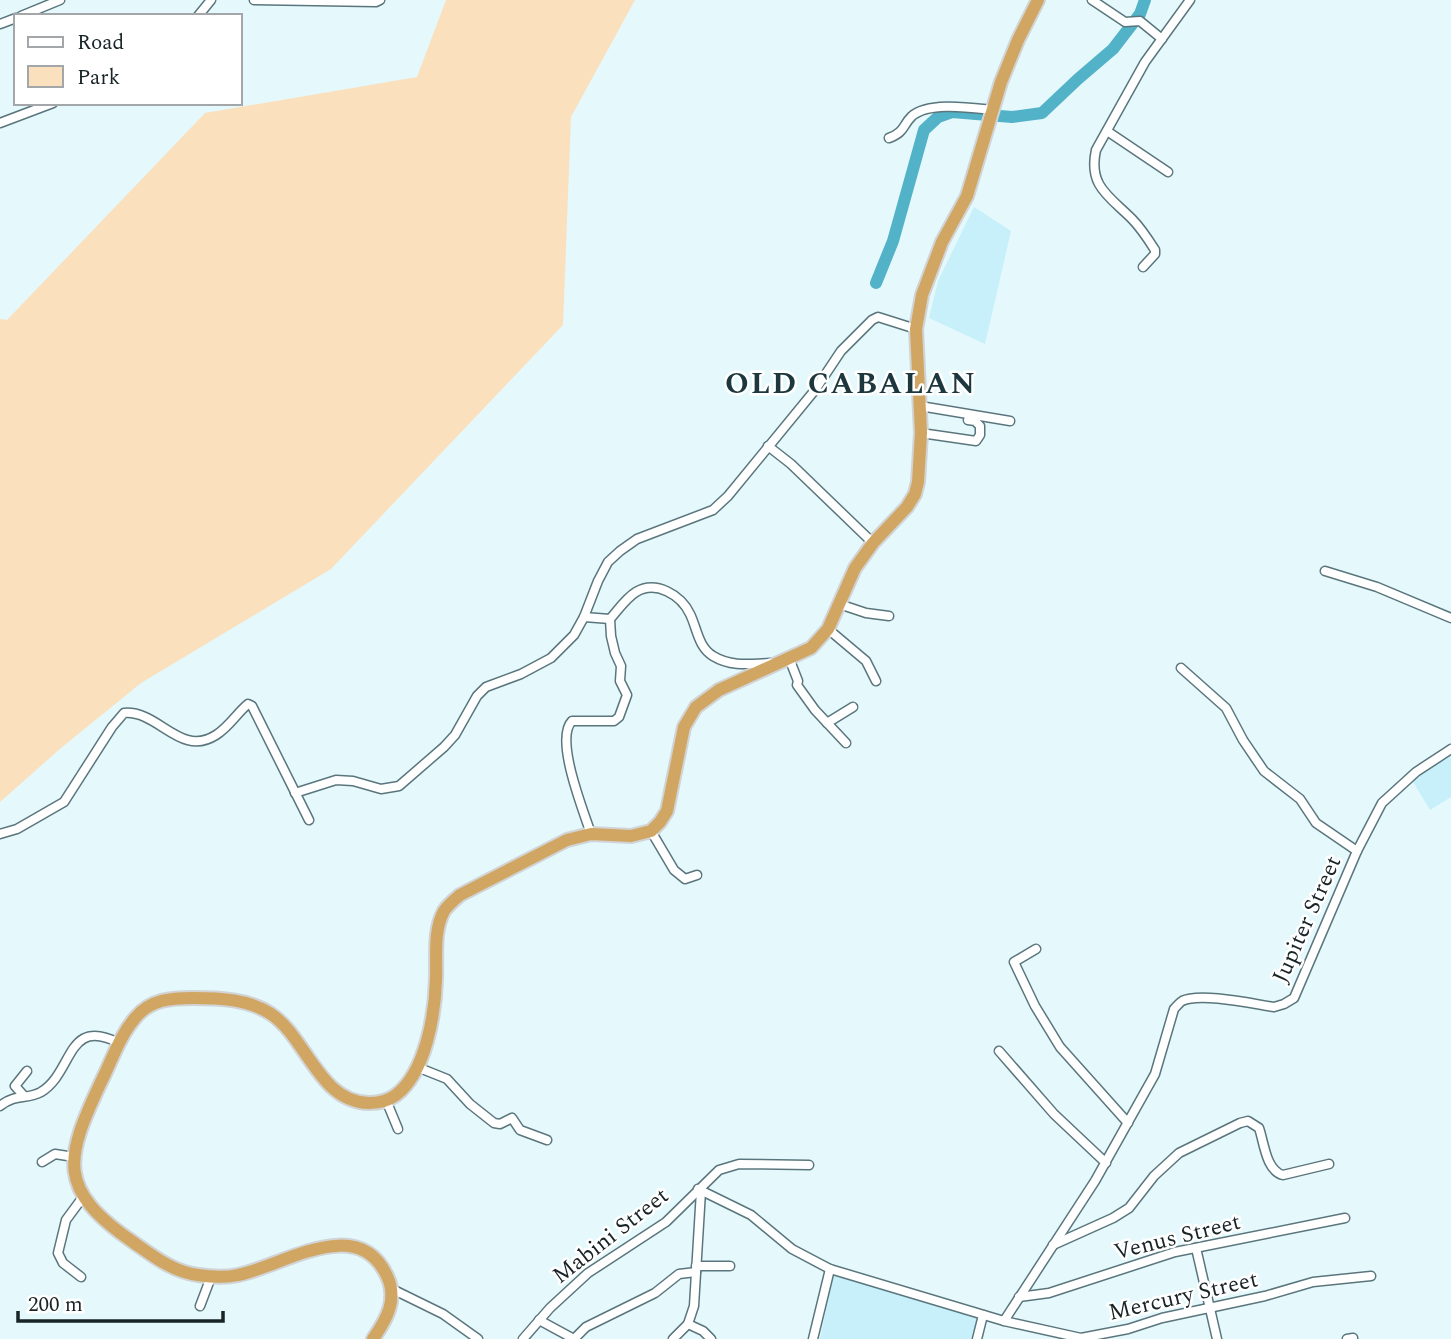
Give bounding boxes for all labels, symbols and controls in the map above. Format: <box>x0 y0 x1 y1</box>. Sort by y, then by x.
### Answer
legend <box>14 14 242 105</box>
text: Road <box>77 27 124 59</box>
text: Park <box>77 62 121 94</box>
district label: OLD CABALAN <box>725 361 977 407</box>
street label: Jupiter Street <box>1264 850 1351 989</box>
street label: Mabini Street <box>545 1179 677 1293</box>
street label: Venus Street <box>1110 1205 1244 1270</box>
street label: Mercury Street <box>1105 1262 1262 1331</box>
scale bar <box>18 1280 222 1324</box>
text: 200 m <box>28 1289 83 1321</box>

